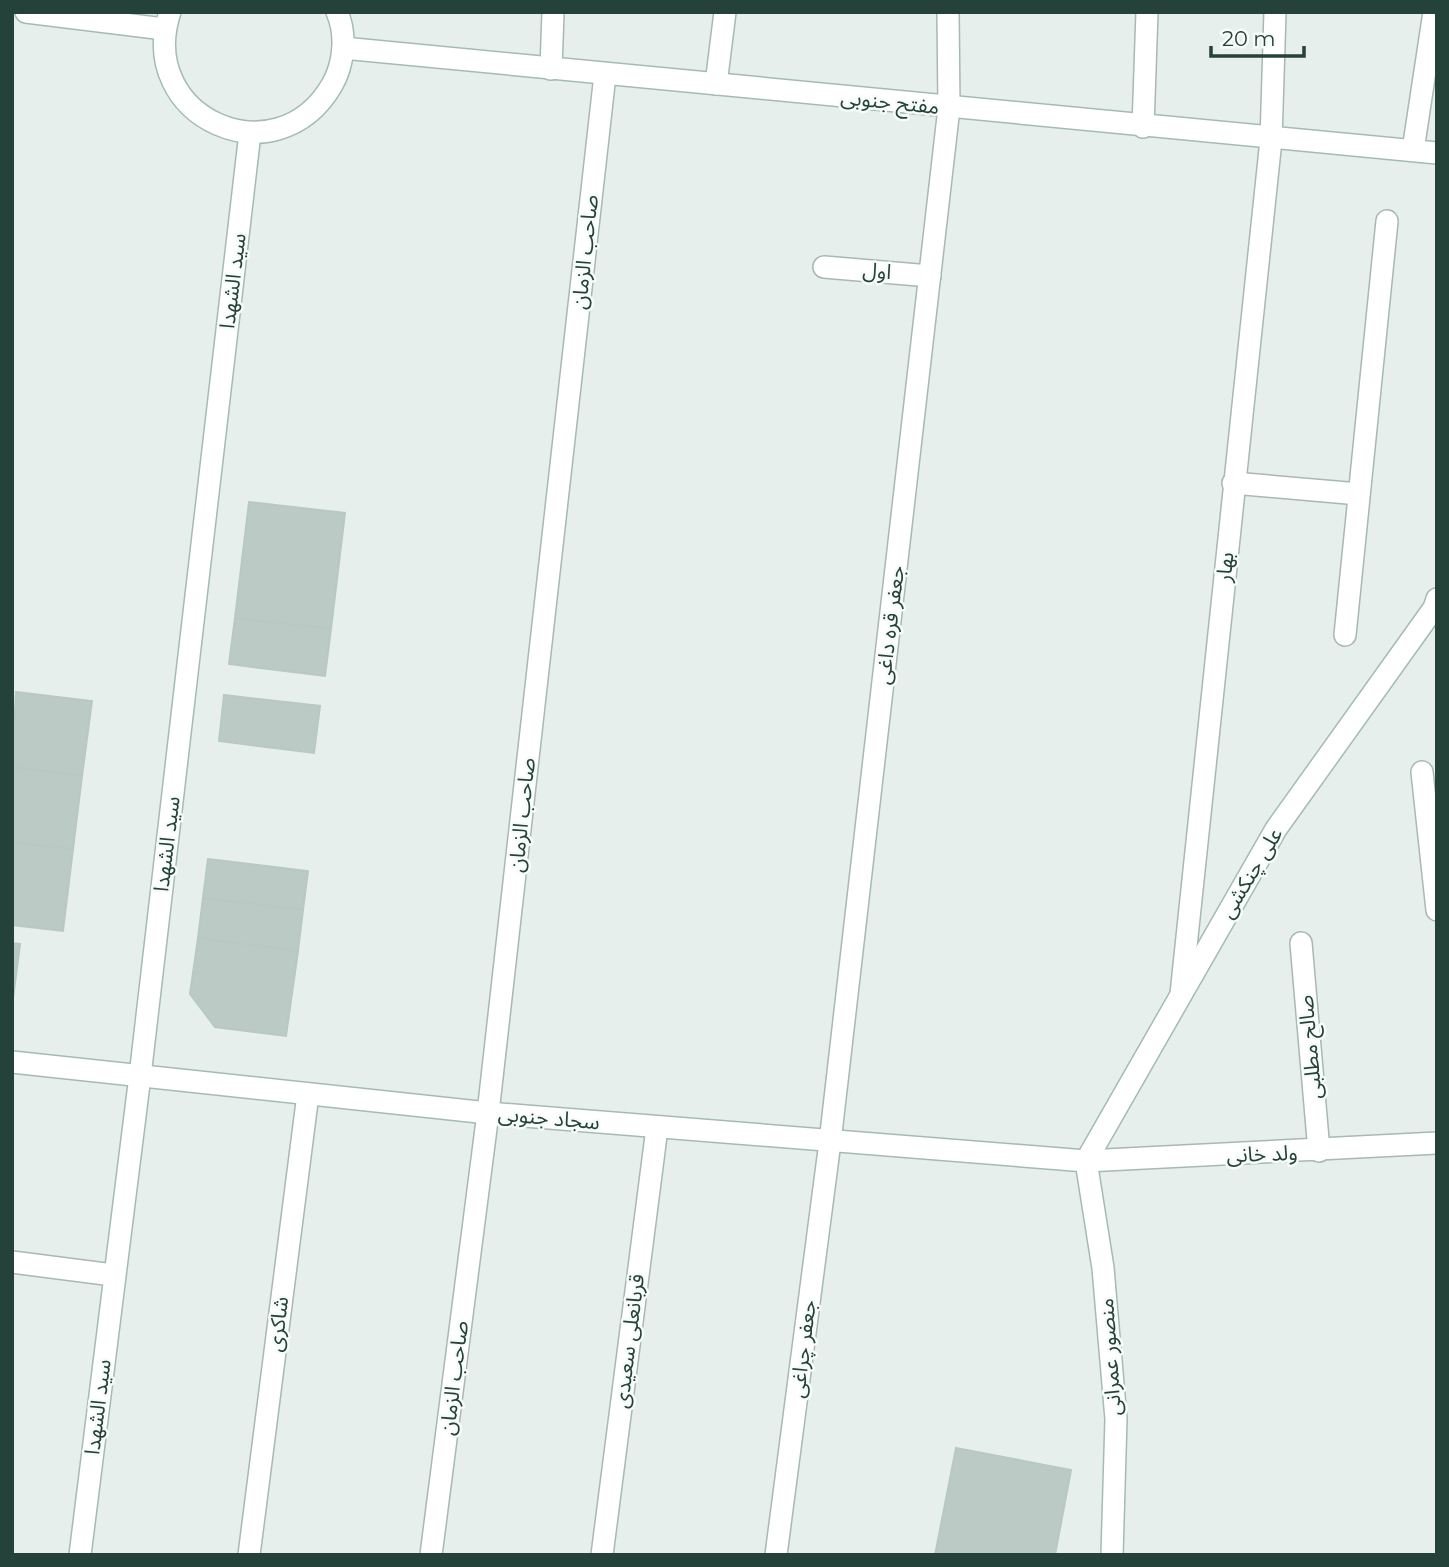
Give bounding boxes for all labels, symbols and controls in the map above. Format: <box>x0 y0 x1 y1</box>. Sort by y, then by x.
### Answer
scale bar <box>1211 14 1304 58</box>
text: 20 m <box>1222 26 1276 51</box>
street label: مفتح جنوبی <box>839 84 941 122</box>
street label: صاحب الزمان <box>566 193 603 311</box>
street label: سید الشهدا <box>214 232 251 330</box>
street label: اول <box>862 257 893 284</box>
street label: بهار <box>1210 551 1239 584</box>
street label: جعفر قره داغی <box>870 564 909 686</box>
street label: صاحب الزمان <box>503 756 540 874</box>
street label: سید الشهدا <box>148 795 185 893</box>
street label: علی چنکشی <box>1214 823 1288 923</box>
street label: صالح مطلبی <box>1292 994 1329 1100</box>
street label: سجاد جنوبی <box>497 1101 601 1134</box>
street label: ولد خانی <box>1226 1140 1298 1167</box>
street label: قربانعلی سعیدی <box>608 1272 649 1409</box>
street label: شاکری <box>262 1295 293 1353</box>
street label: منصور عمرانی <box>1093 1297 1126 1417</box>
street label: جعفر چراغی <box>784 1298 822 1400</box>
street label: صاحب الزمان <box>434 1319 473 1437</box>
street label: سید الشهدا <box>79 1358 116 1456</box>

